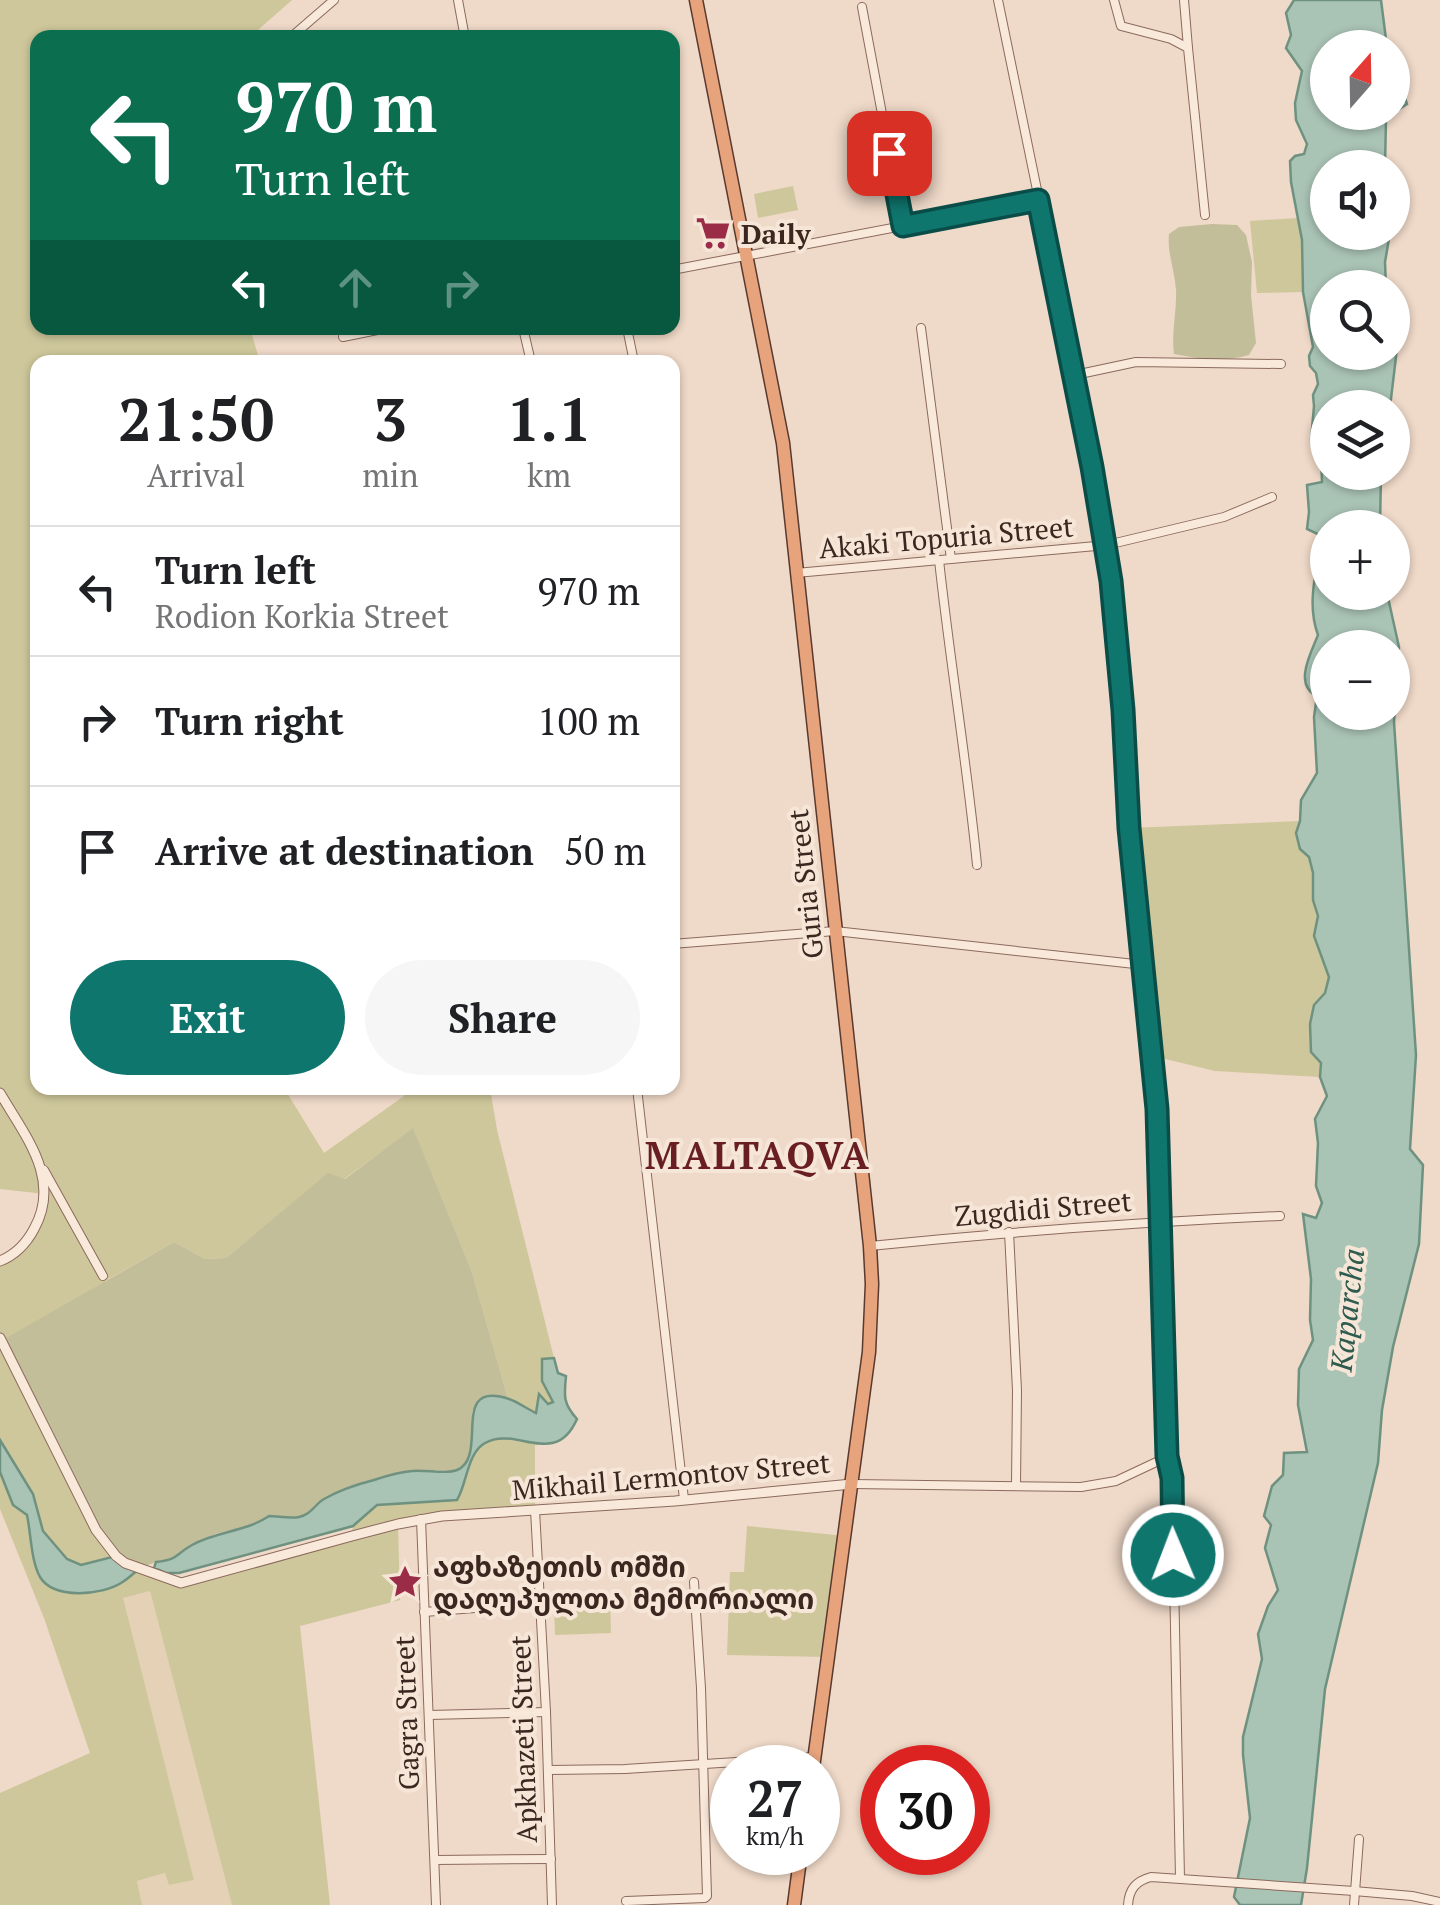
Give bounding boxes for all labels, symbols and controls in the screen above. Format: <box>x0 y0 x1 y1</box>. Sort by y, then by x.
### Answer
north arrow <box>1310 30 1410 130</box>
map controls <box>1310 30 1410 730</box>
text: 970 m <box>235 59 437 152</box>
icon: left <box>70 70 200 200</box>
pin <box>847 111 932 196</box>
icon: arrive <box>862 126 917 181</box>
text: Turn left <box>235 148 410 208</box>
button: sound <box>1310 150 1410 250</box>
supermarket icon: Daily <box>694 214 732 252</box>
place label: Daily <box>741 215 812 252</box>
icon: left <box>223 260 278 315</box>
icon: ahead <box>328 260 383 315</box>
icon: right <box>433 260 488 315</box>
button: search <box>1310 270 1410 370</box>
text: 21:50 <box>118 379 274 458</box>
text: 3 <box>373 379 407 458</box>
text: 1.1 <box>506 379 592 458</box>
button: layers <box>1310 390 1410 490</box>
text: Arrival <box>147 454 245 496</box>
text: min <box>362 454 418 496</box>
text: km <box>527 454 571 496</box>
street label: Akaki Topuria Street <box>817 507 1075 567</box>
button: + <box>1310 510 1410 610</box>
text: Turn left <box>155 545 316 595</box>
icon: left <box>70 564 125 619</box>
text: 970 m <box>537 566 640 616</box>
text: Rodion Korkia Street <box>155 595 449 637</box>
button: − <box>1310 630 1410 730</box>
icon: right <box>70 694 125 749</box>
text: Turn right <box>155 696 344 746</box>
text: 100 m <box>537 696 640 746</box>
street label: Guria Street <box>779 807 831 961</box>
icon: arrive <box>70 824 125 879</box>
text: Arrive at destination <box>155 826 534 876</box>
text: 50 m <box>564 826 646 876</box>
button: Exit <box>70 960 345 1075</box>
button: Share <box>365 960 640 1075</box>
district label: MALTAQVA <box>645 1130 871 1180</box>
street label: Zugdidi Street <box>953 1182 1134 1234</box>
water label: Kaparcha <box>1321 1246 1373 1375</box>
street label: Mikhail Lermontov Street <box>511 1444 832 1508</box>
position arrow <box>1121 1503 1225 1607</box>
place label: აფხაზეთის ომში დაღუპულთა მემორიალი <box>433 1548 814 1617</box>
place icon: აფხაზეთის ომში დაღუპულთა მემორიალი <box>386 1563 424 1601</box>
street label: Apkhazeti Street <box>501 1634 545 1843</box>
street label: Gagra Street <box>385 1635 427 1791</box>
speed limit sign: 30 <box>860 1745 990 1875</box>
text: 27 <box>747 1765 803 1831</box>
text: km/h <box>746 1819 804 1852</box>

